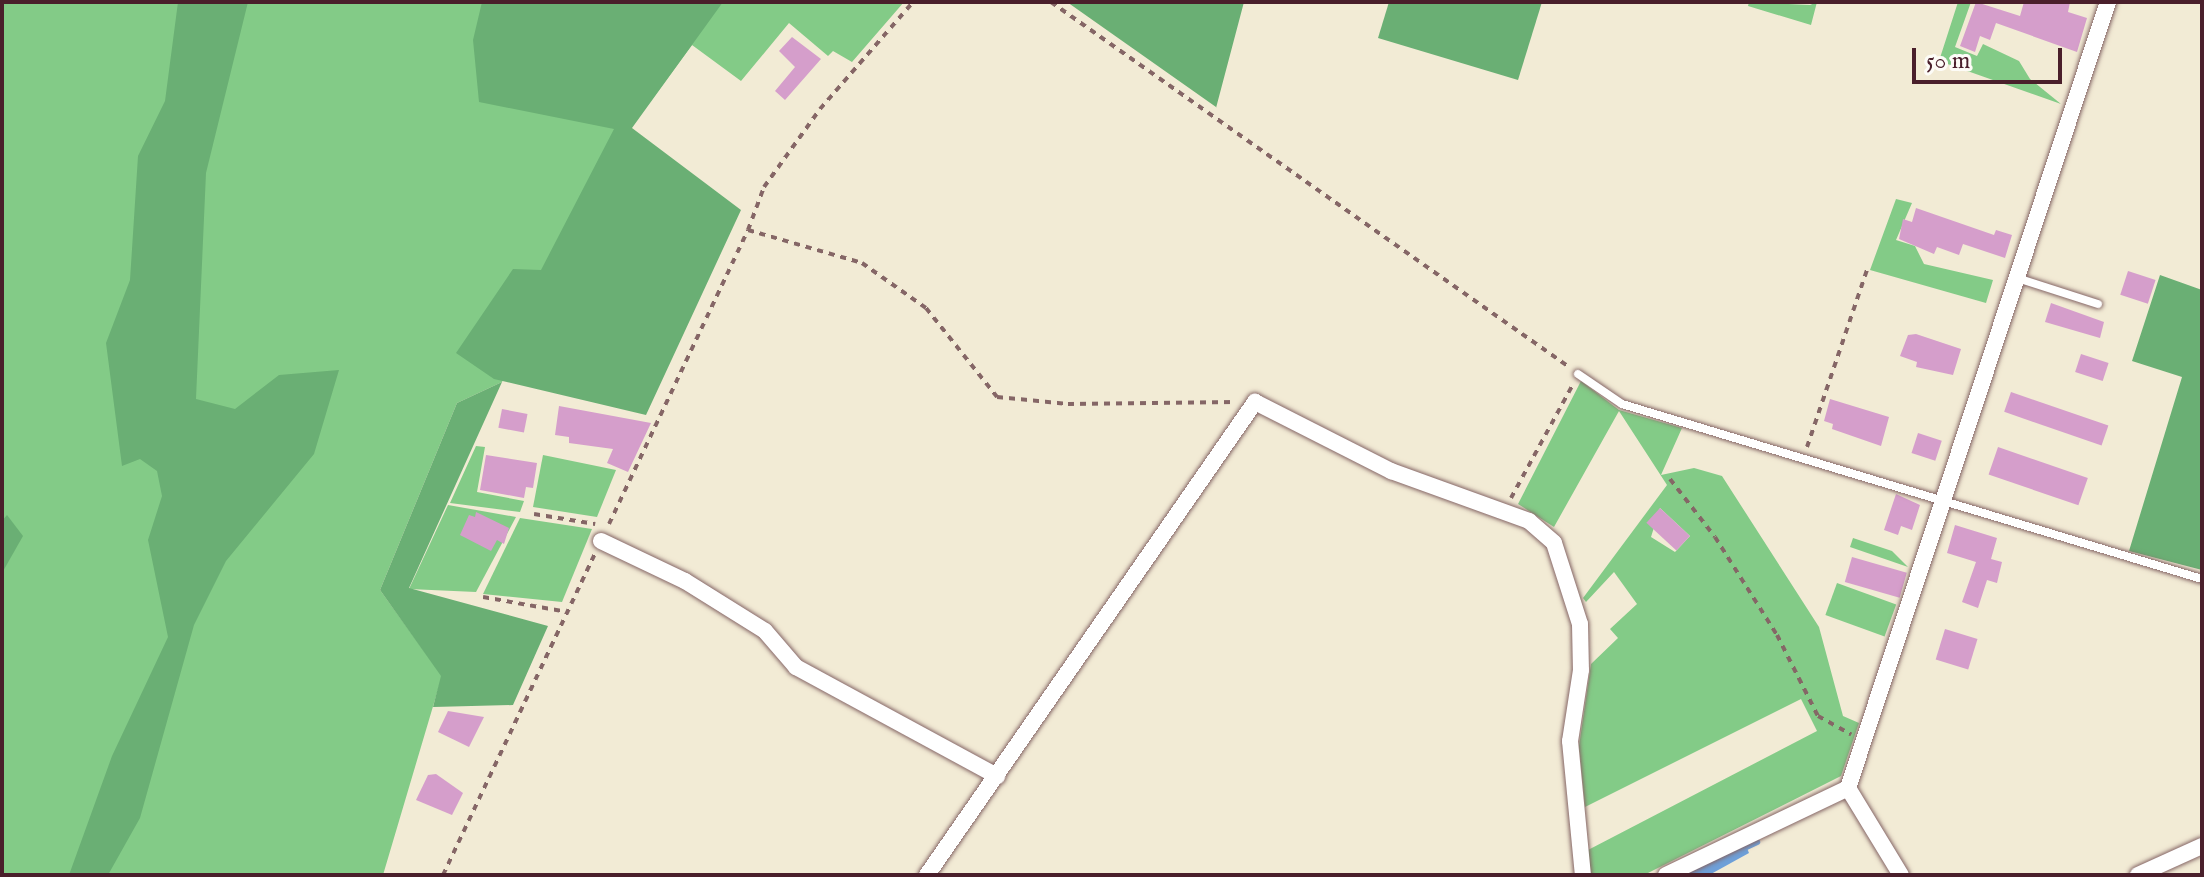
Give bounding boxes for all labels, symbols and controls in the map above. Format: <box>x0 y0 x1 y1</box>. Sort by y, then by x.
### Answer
scale bar <box>1916 32 2066 82</box>
text: 50 m <box>1926 46 1970 77</box>

